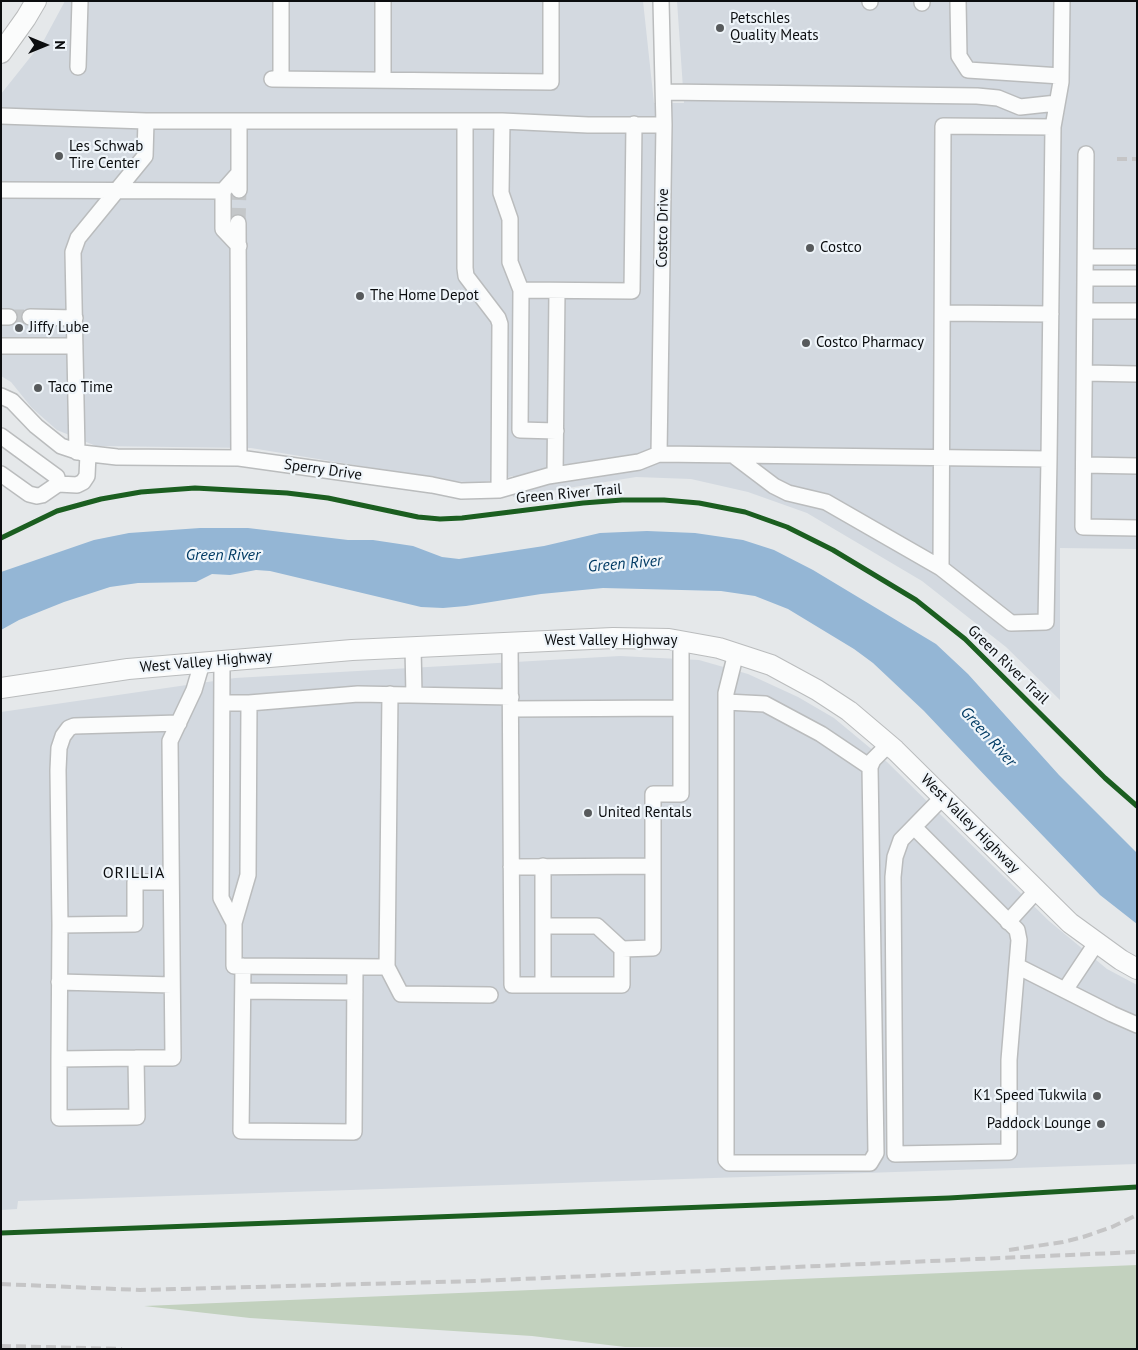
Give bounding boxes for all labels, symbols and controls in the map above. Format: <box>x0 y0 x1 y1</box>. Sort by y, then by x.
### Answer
place label: Petschles Quality Meats <box>730 10 819 45</box>
north arrow <box>20 20 70 70</box>
marker: Petschles Quality Meats <box>714 22 726 34</box>
text: N <box>51 40 69 50</box>
place label: Les Schwab Tire Center <box>69 138 143 173</box>
marker: Les Schwab Tire Center <box>53 150 65 162</box>
street label: Costco Drive <box>653 188 673 268</box>
place label: Costco <box>820 239 862 257</box>
marker: Costco <box>804 242 816 254</box>
place label: The Home Depot <box>370 287 479 305</box>
marker: The Home Depot <box>354 290 366 302</box>
place label: Jiffy Lube <box>29 319 89 337</box>
marker: Jiffy Lube <box>13 322 25 334</box>
place label: Costco Pharmacy <box>816 334 924 352</box>
marker: Costco Pharmacy <box>800 337 812 349</box>
place label: Taco Time <box>48 379 113 397</box>
marker: Taco Time <box>32 382 44 394</box>
street label: Sperry Drive <box>283 456 363 484</box>
street label: Green River Trail <box>515 480 623 508</box>
water label: Green River <box>186 545 260 565</box>
water label: Green River <box>587 551 663 577</box>
street label: Green River Trail <box>964 622 1052 708</box>
street label: West Valley Highway <box>545 632 677 650</box>
street label: West Valley Highway <box>139 647 273 677</box>
water label: Green River <box>956 703 1020 771</box>
street label: West Valley Highway <box>917 771 1023 877</box>
place label: United Rentals <box>598 804 692 822</box>
marker: United Rentals <box>582 807 594 819</box>
district label: ORILLIA <box>102 863 166 883</box>
place label: K1 Speed Tukwila <box>974 1087 1087 1105</box>
marker: K1 Speed Tukwila <box>1091 1090 1103 1102</box>
place label: Paddock Lounge <box>987 1115 1091 1133</box>
marker: Paddock Lounge <box>1095 1118 1107 1130</box>

